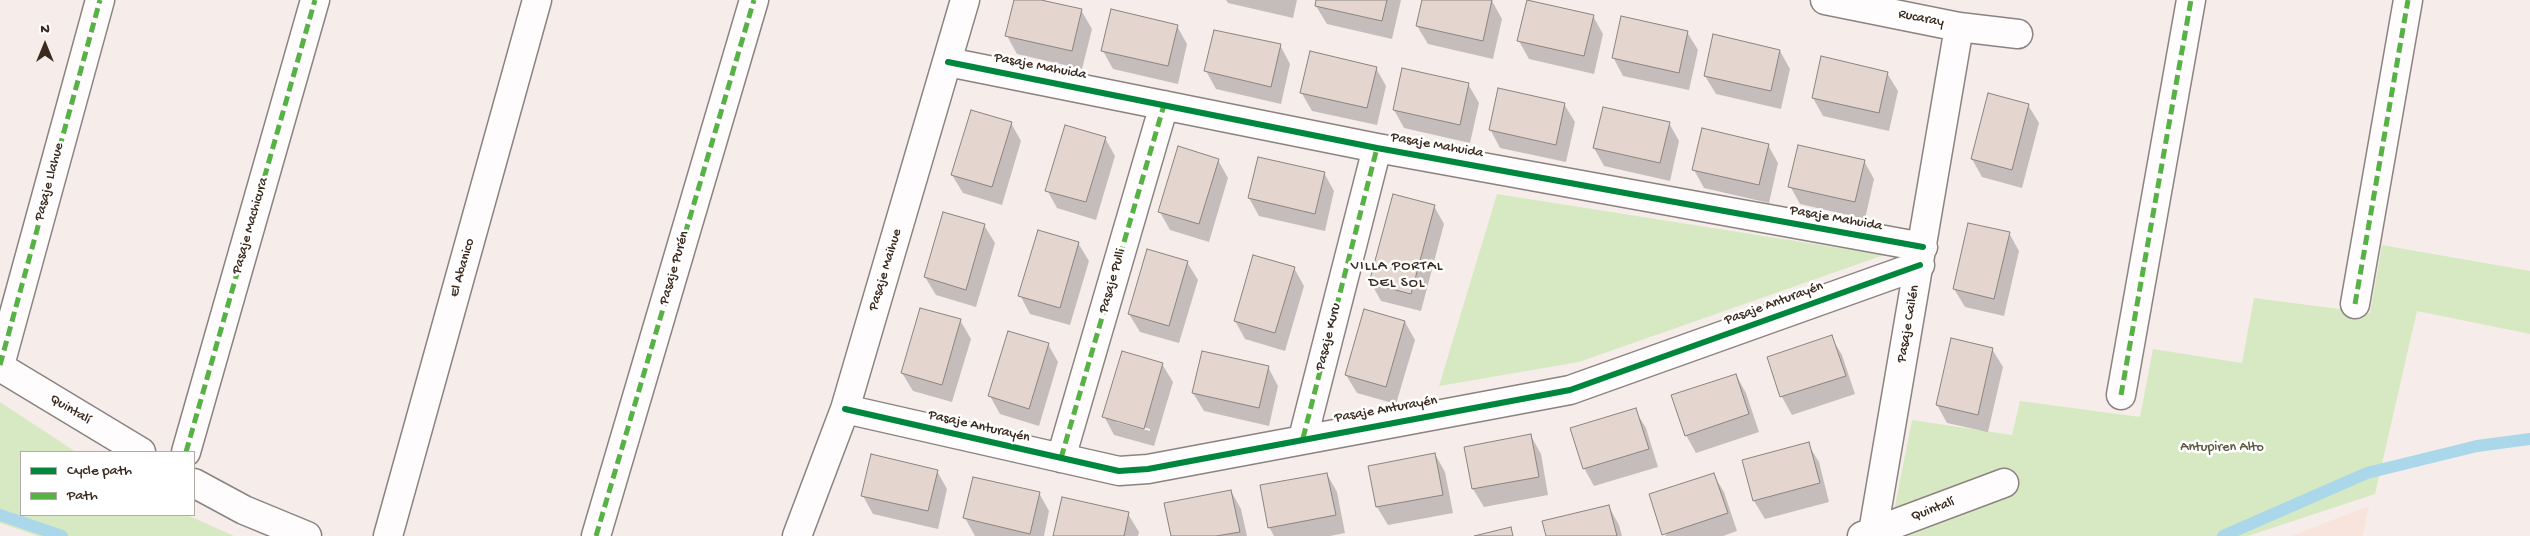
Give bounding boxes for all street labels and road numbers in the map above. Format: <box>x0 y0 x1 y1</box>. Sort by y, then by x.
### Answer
street label: Rucaray <box>1897 6 1945 32</box>
street label: Pasaje Mahuida <box>992 50 1088 84</box>
street label: Pasaje Mahuida <box>1389 130 1485 162</box>
street label: Pasaje Llahue <box>31 141 69 223</box>
street label: Pasaje Machicura <box>229 176 273 276</box>
street label: Pasaje Mahuida <box>1788 203 1884 235</box>
street label: Pasaje Maihue <box>866 227 906 313</box>
street label: Pasaje Purén <box>656 229 694 307</box>
street label: El Abanico <box>447 237 479 299</box>
street label: Pasaje Pulli <box>1096 247 1130 315</box>
street label: Pasaje Anturayén <box>1722 278 1826 330</box>
street label: Pasaje Cailén <box>1894 284 1924 364</box>
street label: Pasaje Kuru <box>1313 302 1345 372</box>
street label: Quintalí <box>46 391 94 429</box>
street label: Pasaje Anturayén <box>1333 393 1439 427</box>
street label: Pasaje Anturayén <box>927 407 1031 447</box>
street label: Quintalí <box>1909 494 1957 526</box>

